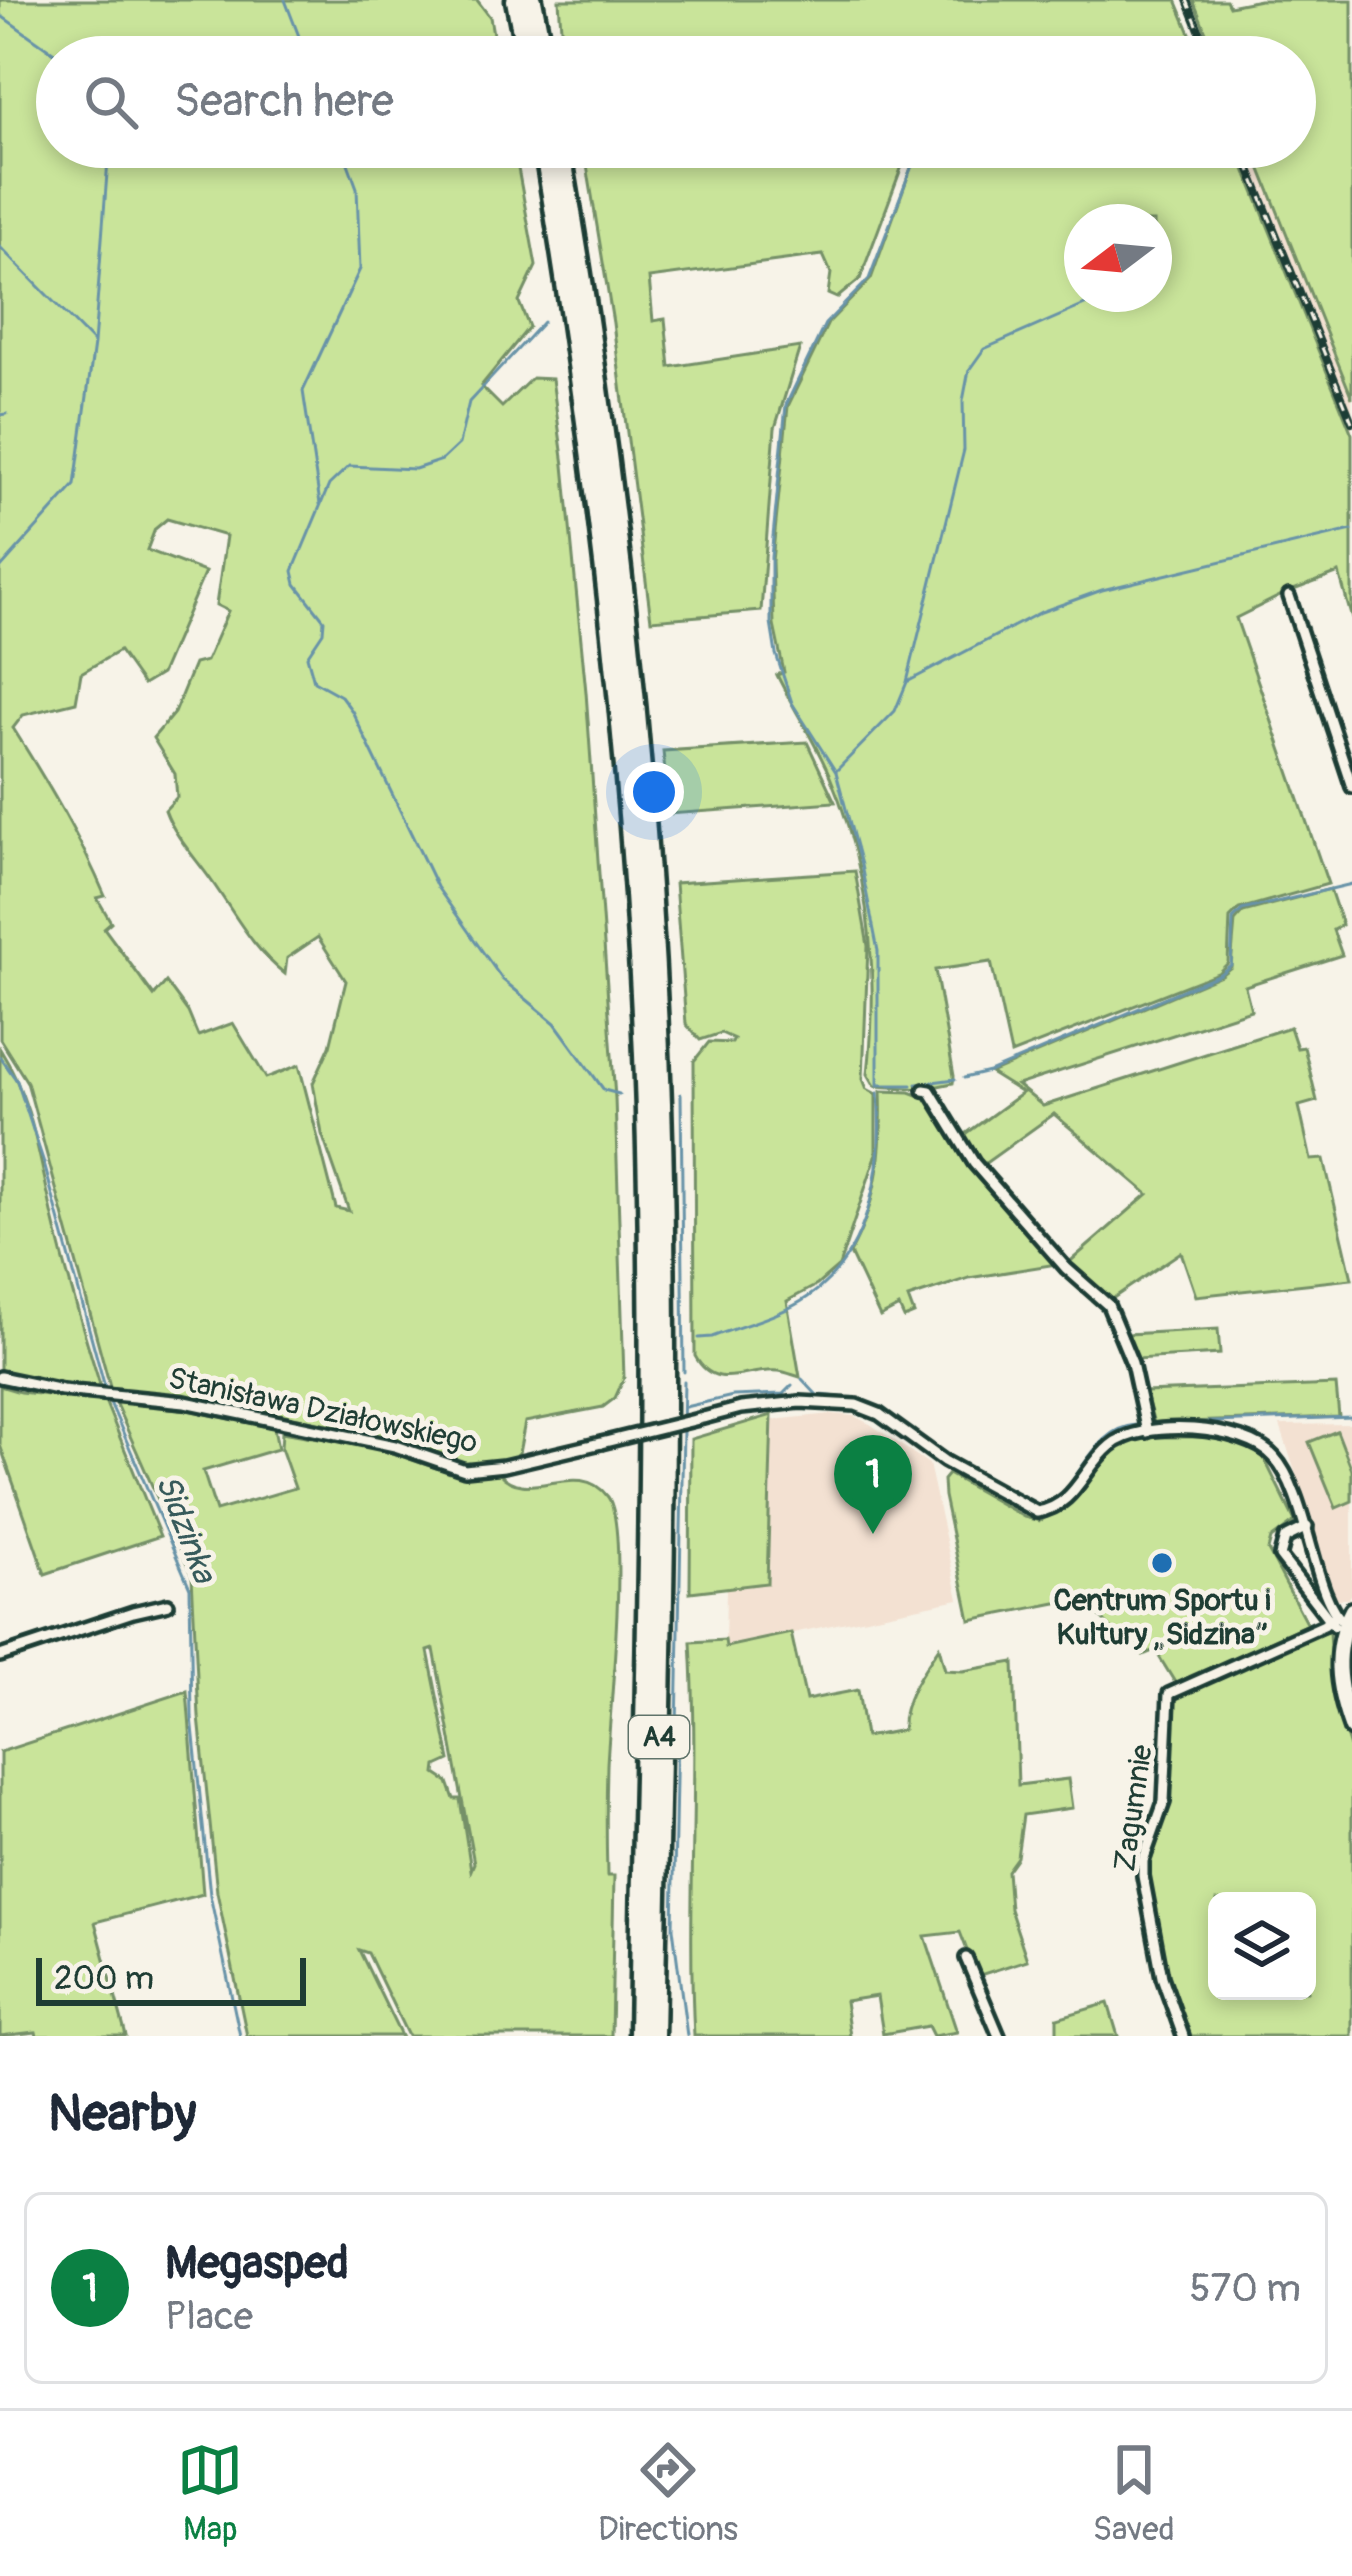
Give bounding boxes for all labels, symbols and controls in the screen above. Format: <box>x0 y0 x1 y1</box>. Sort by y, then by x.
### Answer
search box <box>36 36 1316 168</box>
icon: search <box>78 69 144 135</box>
text: Search here <box>174 74 394 130</box>
north arrow <box>1064 204 1172 312</box>
your location <box>624 762 684 822</box>
street label: Stanisława Działowskiego <box>165 1360 481 1461</box>
pin: 1 <box>834 1435 912 1534</box>
water label: Sidzinka <box>146 1469 225 1590</box>
marker: Centrum Sportu i Kultury „Sidzina” <box>1149 1550 1175 1576</box>
place label: Centrum Sportu i Kultury „Sidzina” <box>1053 1582 1271 1653</box>
road number: A4 <box>629 1716 689 1758</box>
street label: Zagumnie <box>1106 1742 1161 1874</box>
map controls <box>1208 1892 1316 2000</box>
button: layers <box>1208 1892 1316 2000</box>
scale bar <box>36 1952 306 2005</box>
text: 200 m <box>54 1958 154 1999</box>
text: Nearby <box>48 2082 196 2146</box>
text: Megasped <box>165 2236 349 2292</box>
text: 1 <box>82 2264 98 2313</box>
text: 570 m <box>1189 2264 1301 2313</box>
text: Place <box>165 2292 253 2341</box>
tab: Map <box>177 2437 243 2550</box>
tab: Directions <box>598 2437 738 2550</box>
tab: Saved <box>1093 2437 1175 2550</box>

